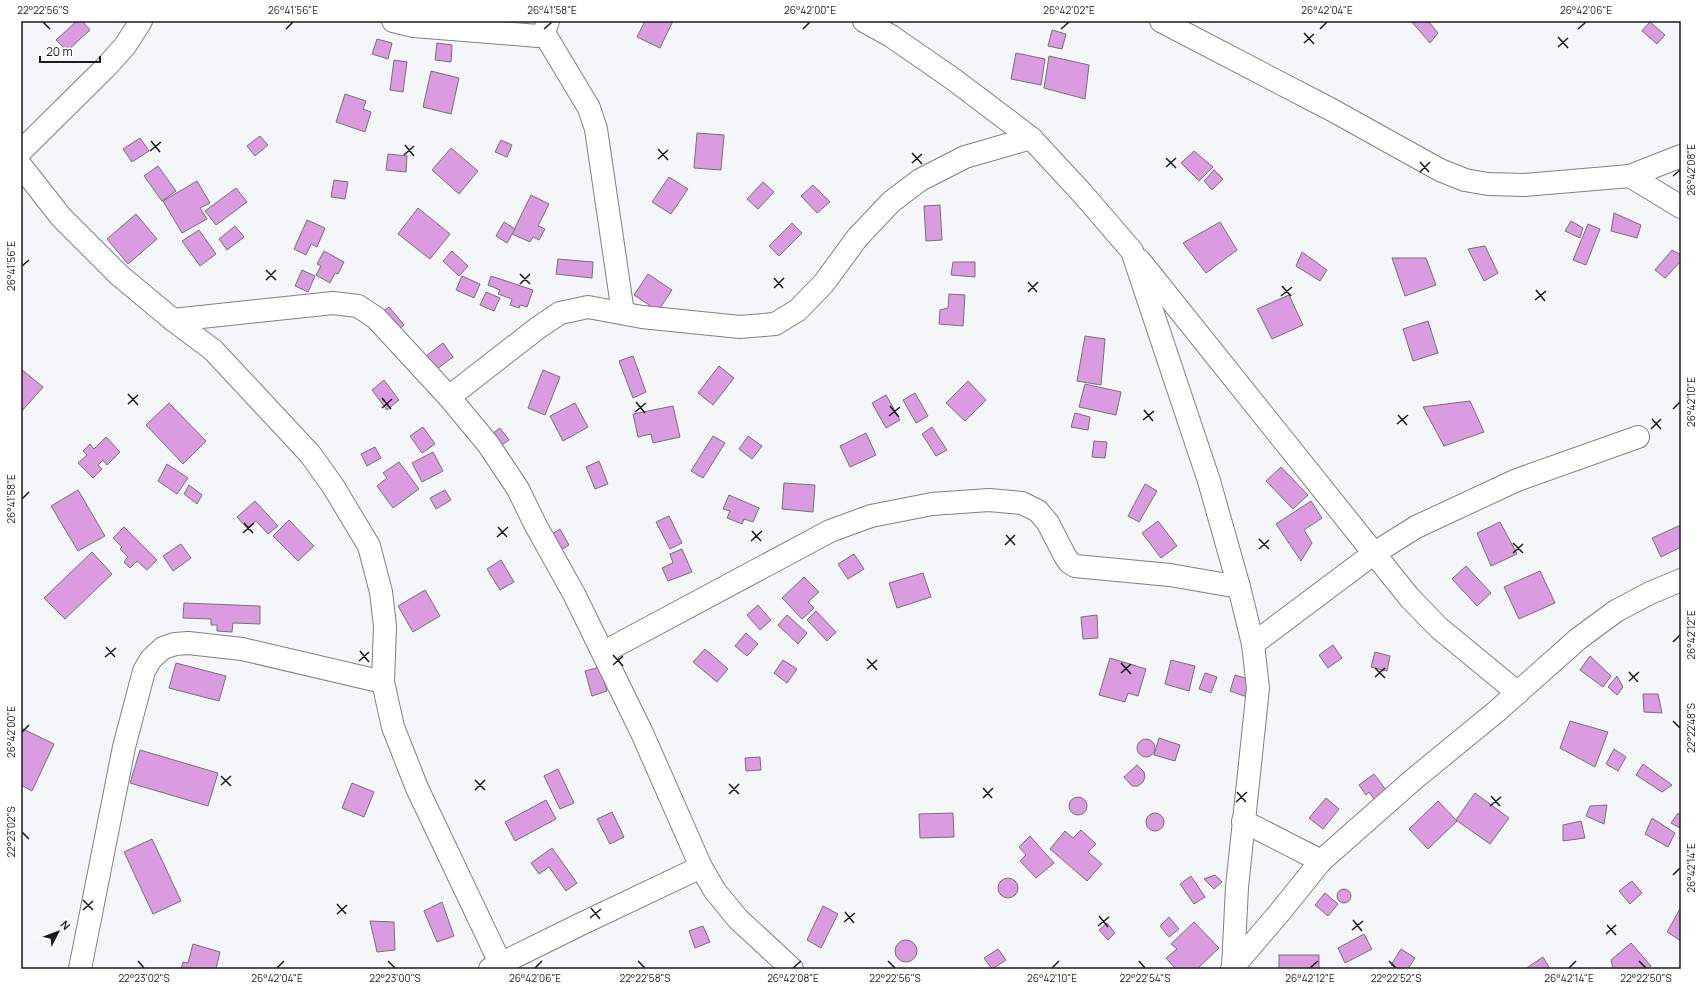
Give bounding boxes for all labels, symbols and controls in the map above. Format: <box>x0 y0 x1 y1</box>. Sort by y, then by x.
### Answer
text: 22°22'56"S <box>17 3 69 17</box>
text: 26°41'56"E <box>268 3 318 17</box>
text: 26°41'58"E <box>527 3 577 17</box>
text: 26°42'00"E <box>784 3 836 17</box>
text: 26°42'02"E <box>1043 3 1095 17</box>
text: 26°42'04"E <box>1301 3 1353 17</box>
text: 26°42'06"E <box>1560 3 1612 17</box>
scale bar <box>40 38 100 64</box>
text: 20 m <box>46 43 73 60</box>
text: 26°42'08"E <box>1684 144 1698 196</box>
text: 26°41'56"E <box>4 241 18 291</box>
text: 26°42'10"E <box>1684 377 1698 427</box>
text: 26°41'58"E <box>4 474 18 524</box>
text: 26°42'12"E <box>1684 610 1698 660</box>
text: 22°22'48"S <box>1684 703 1698 753</box>
text: 26°42'00"E <box>4 706 18 758</box>
text: 22°23'02"S <box>4 806 18 858</box>
text: 26°42'14"E <box>1684 843 1698 893</box>
north arrow <box>38 912 78 952</box>
text: N <box>58 917 74 933</box>
text: 22°23'02"S <box>118 971 170 985</box>
text: 26°42'04"E <box>251 971 303 985</box>
text: 22°23'00"S <box>369 971 421 985</box>
text: 26°42'06"E <box>509 971 561 985</box>
text: 22°22'58"S <box>619 971 671 985</box>
text: 26°42'08"E <box>767 971 819 985</box>
text: 22°22'56"S <box>869 971 921 985</box>
text: 26°42'10"E <box>1027 971 1077 985</box>
text: 22°22'54"S <box>1120 971 1170 985</box>
text: 26°42'12"E <box>1285 971 1335 985</box>
text: 22°22'52"S <box>1371 971 1421 985</box>
text: 26°42'14"E <box>1544 971 1594 985</box>
text: 22°22'50"S <box>1620 971 1672 985</box>

